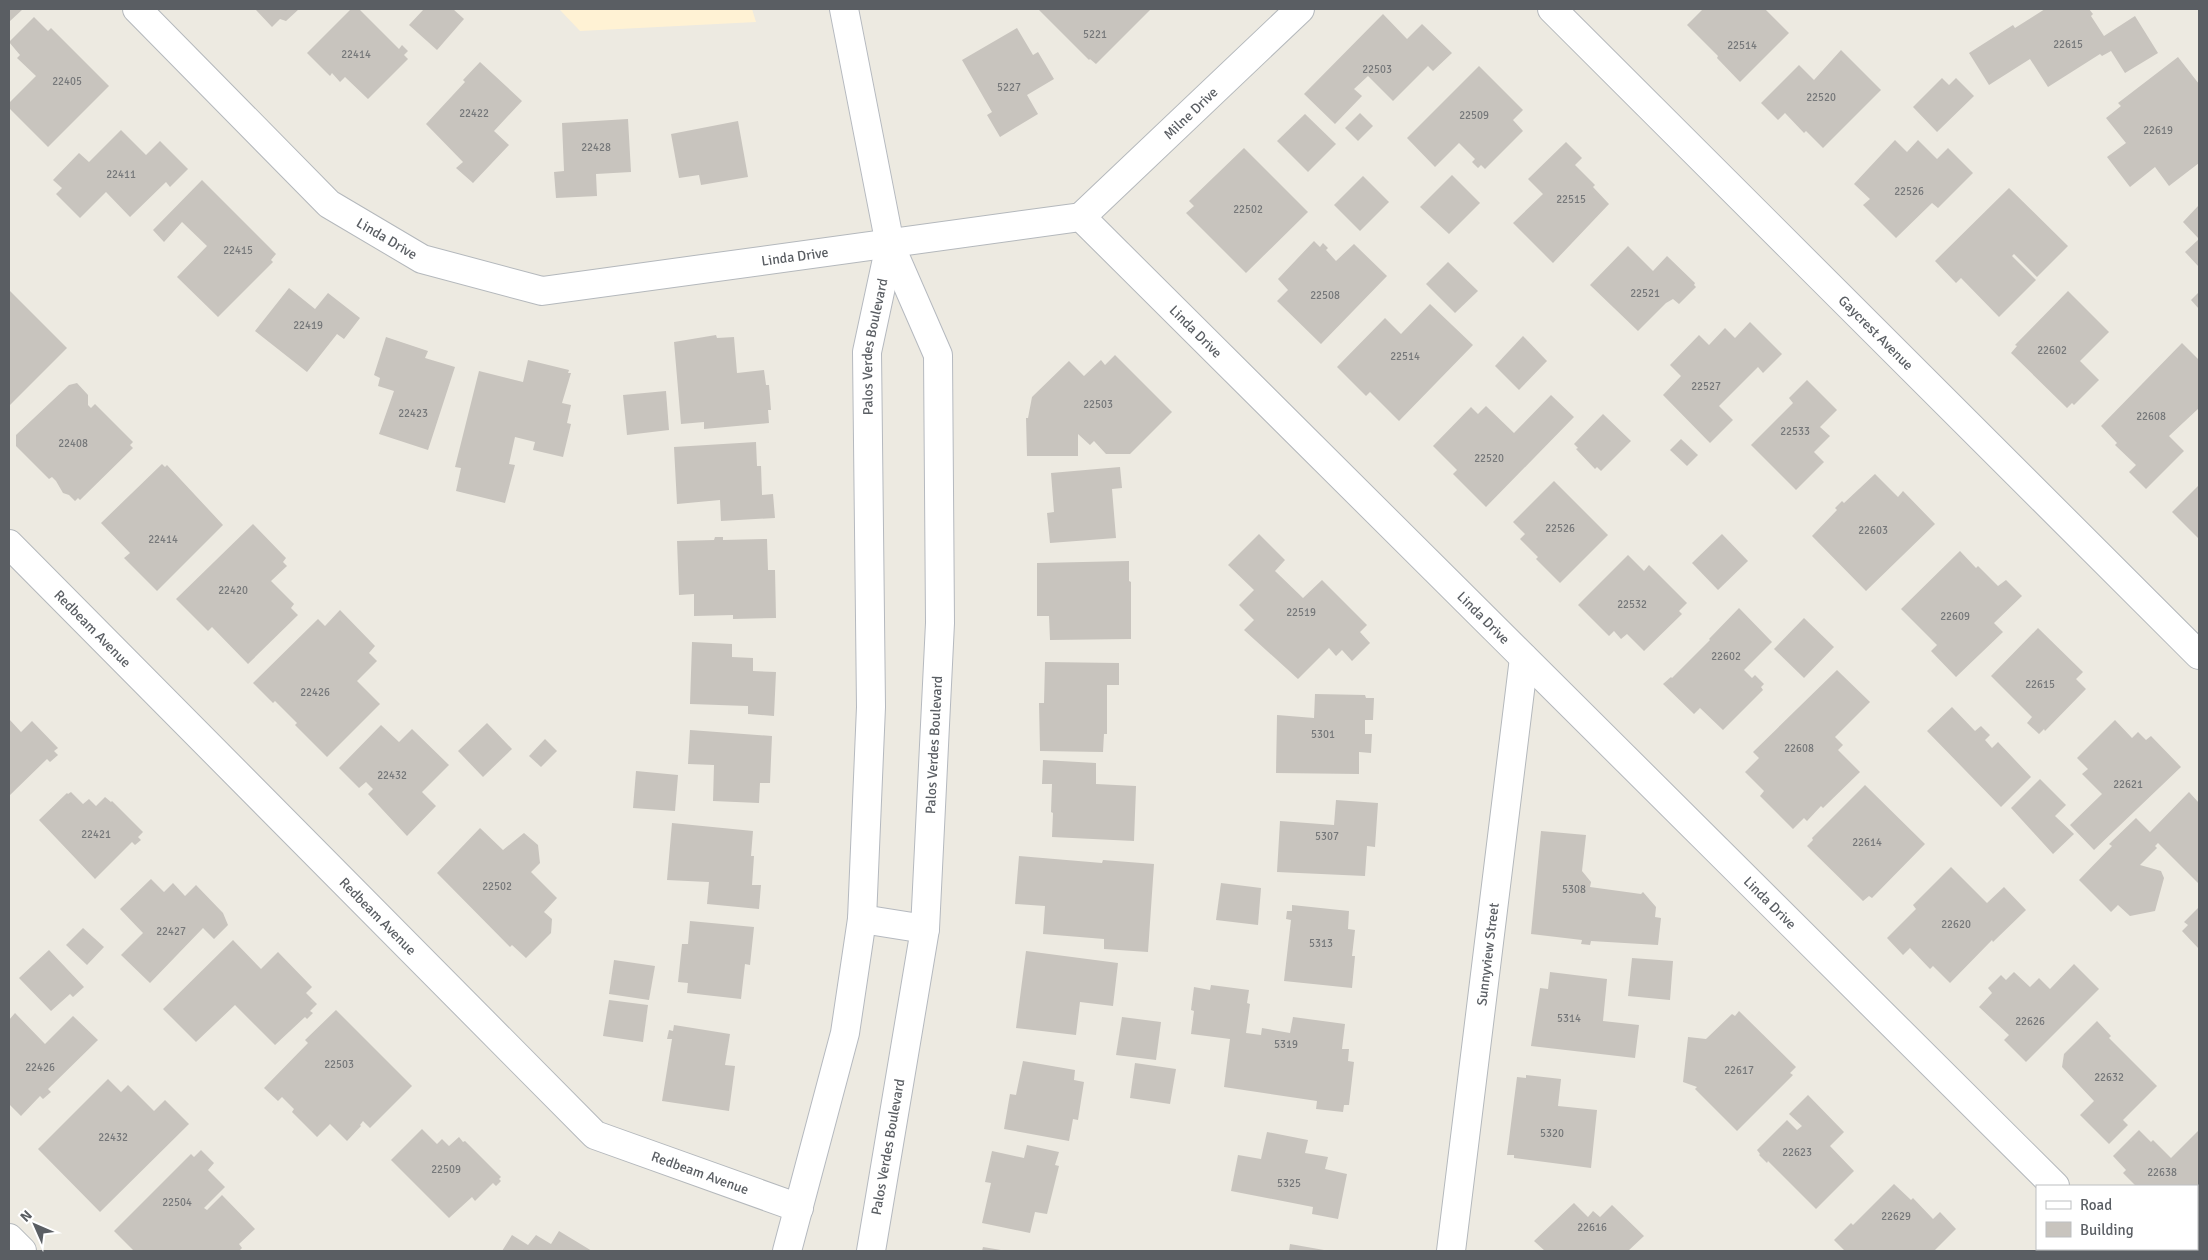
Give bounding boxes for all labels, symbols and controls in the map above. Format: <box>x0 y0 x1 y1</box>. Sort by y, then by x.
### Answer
house number: 5221 <box>1083 28 1107 41</box>
house number: 22615 <box>2053 38 2083 51</box>
house number: 22514 <box>1727 39 1757 52</box>
house number: 22414 <box>341 48 371 61</box>
house number: 22503 <box>1362 63 1392 76</box>
house number: 22405 <box>52 75 82 88</box>
house number: 5227 <box>997 81 1021 94</box>
street label: Milne Drive <box>1160 83 1221 143</box>
house number: 22520 <box>1806 91 1836 104</box>
house number: 22422 <box>459 107 489 120</box>
house number: 22509 <box>1459 109 1489 122</box>
house number: 22619 <box>2143 124 2173 137</box>
house number: 22428 <box>581 141 611 154</box>
house number: 22411 <box>106 168 136 181</box>
house number: 22526 <box>1894 185 1924 198</box>
house number: 22515 <box>1556 193 1586 206</box>
house number: 22502 <box>1233 203 1263 216</box>
street label: Linda Drive <box>354 214 420 263</box>
street label: Linda Drive <box>760 243 829 269</box>
house number: 22415 <box>223 244 253 257</box>
street label: Palos Verdes Boulevard <box>858 277 891 415</box>
house number: 22521 <box>1630 287 1660 300</box>
house number: 22508 <box>1310 289 1340 302</box>
street label: Gaycrest Avenue <box>1835 292 1917 374</box>
street label: Linda Drive <box>1166 301 1226 361</box>
house number: 22419 <box>293 319 323 332</box>
house number: 22602 <box>2037 344 2067 357</box>
house number: 22514 <box>1390 350 1420 363</box>
house number: 22527 <box>1691 380 1721 393</box>
house number: 22503 <box>1083 398 1113 411</box>
house number: 22423 <box>398 407 428 420</box>
house number: 22608 <box>2136 410 2166 423</box>
house number: 22533 <box>1780 425 1810 438</box>
house number: 22408 <box>58 437 88 450</box>
house number: 22520 <box>1474 452 1504 465</box>
house number: 22526 <box>1545 522 1575 535</box>
house number: 22603 <box>1858 524 1888 537</box>
house number: 22414 <box>148 533 178 546</box>
house number: 22420 <box>218 584 248 597</box>
street label: Redbeam Avenue <box>51 586 135 671</box>
street label: Linda Drive <box>1454 588 1514 647</box>
house number: 22532 <box>1617 598 1647 611</box>
house number: 22519 <box>1286 606 1316 619</box>
house number: 22609 <box>1940 610 1970 623</box>
house number: 22602 <box>1711 650 1741 663</box>
street label: Palos Verdes Boulevard <box>922 676 946 814</box>
house number: 22615 <box>2025 678 2055 691</box>
house number: 22426 <box>300 686 330 699</box>
house number: 5301 <box>1311 728 1335 741</box>
house number: 22608 <box>1784 742 1814 755</box>
house number: 22432 <box>377 769 407 782</box>
house number: 22621 <box>2113 778 2143 791</box>
house number: 22421 <box>81 828 111 841</box>
house number: 5307 <box>1315 830 1339 843</box>
house number: 22614 <box>1852 836 1882 849</box>
street label: Linda Drive <box>1740 873 1800 932</box>
street label: Redbeam Avenue <box>336 874 420 958</box>
house number: 22502 <box>482 880 512 893</box>
house number: 5308 <box>1562 883 1586 896</box>
street label: Sunnyview Street <box>1473 902 1502 1007</box>
house number: 22620 <box>1941 918 1971 931</box>
house number: 22427 <box>156 925 186 938</box>
house number: 5313 <box>1309 937 1333 950</box>
house number: 5314 <box>1557 1012 1581 1025</box>
house number: 22626 <box>2015 1015 2045 1028</box>
house number: 5319 <box>1274 1038 1298 1051</box>
house number: 22503 <box>324 1058 354 1071</box>
house number: 22426 <box>25 1061 55 1074</box>
house number: 22617 <box>1724 1064 1754 1077</box>
house number: 22632 <box>2094 1071 2124 1084</box>
street label: Palos Verdes Boulevard <box>868 1077 908 1217</box>
house number: 5320 <box>1540 1127 1564 1140</box>
house number: 22432 <box>98 1131 128 1144</box>
house number: 22623 <box>1782 1146 1812 1159</box>
street label: Redbeam Avenue <box>649 1147 751 1198</box>
house number: 22509 <box>431 1163 461 1176</box>
house number: 22638 <box>2147 1166 2177 1179</box>
house number: 5325 <box>1277 1177 1301 1190</box>
legend <box>2036 1185 2198 1250</box>
house number: 22504 <box>162 1196 192 1209</box>
text: Road <box>2080 1196 2112 1214</box>
north arrow <box>10 1200 60 1250</box>
text: N <box>17 1207 36 1226</box>
house number: 22629 <box>1881 1210 1911 1223</box>
house number: 22616 <box>1577 1221 1607 1234</box>
text: Building <box>2080 1221 2134 1239</box>

